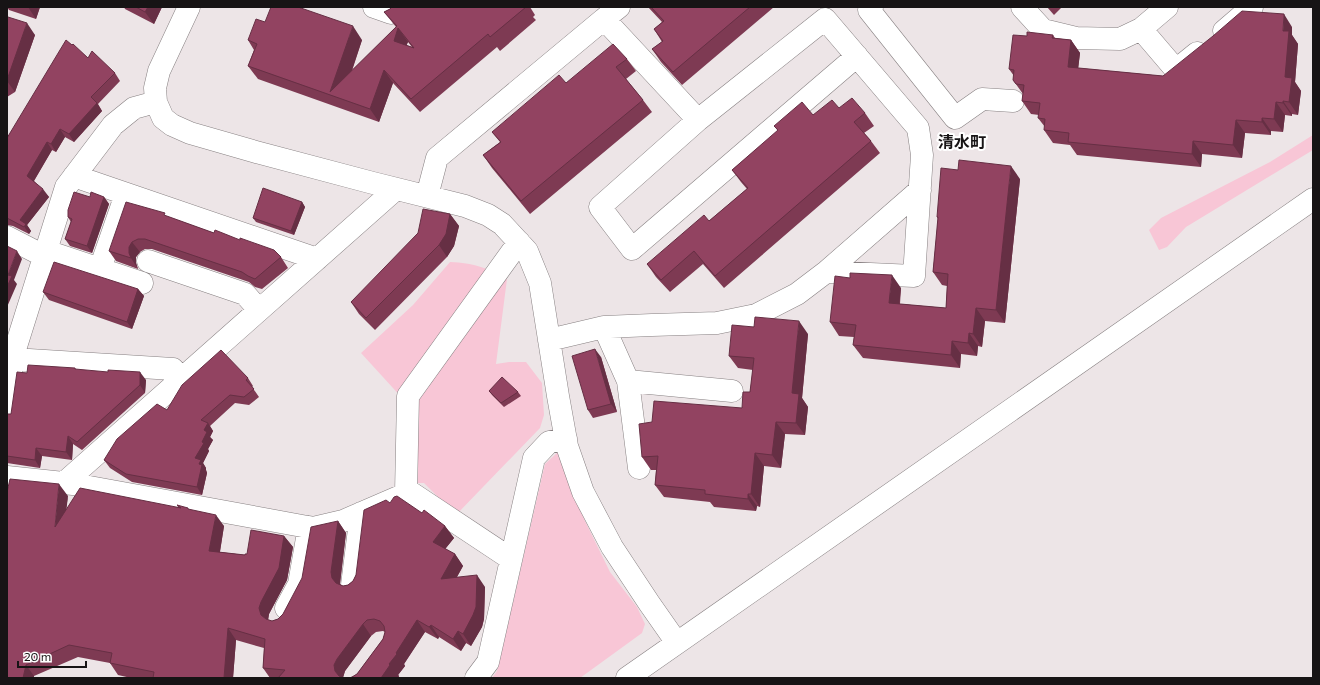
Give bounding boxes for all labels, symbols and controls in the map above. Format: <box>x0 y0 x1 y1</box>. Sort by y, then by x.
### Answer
district label: 清水町 <box>938 132 986 151</box>
scale bar <box>18 643 86 669</box>
text: 20 m <box>24 649 51 663</box>

